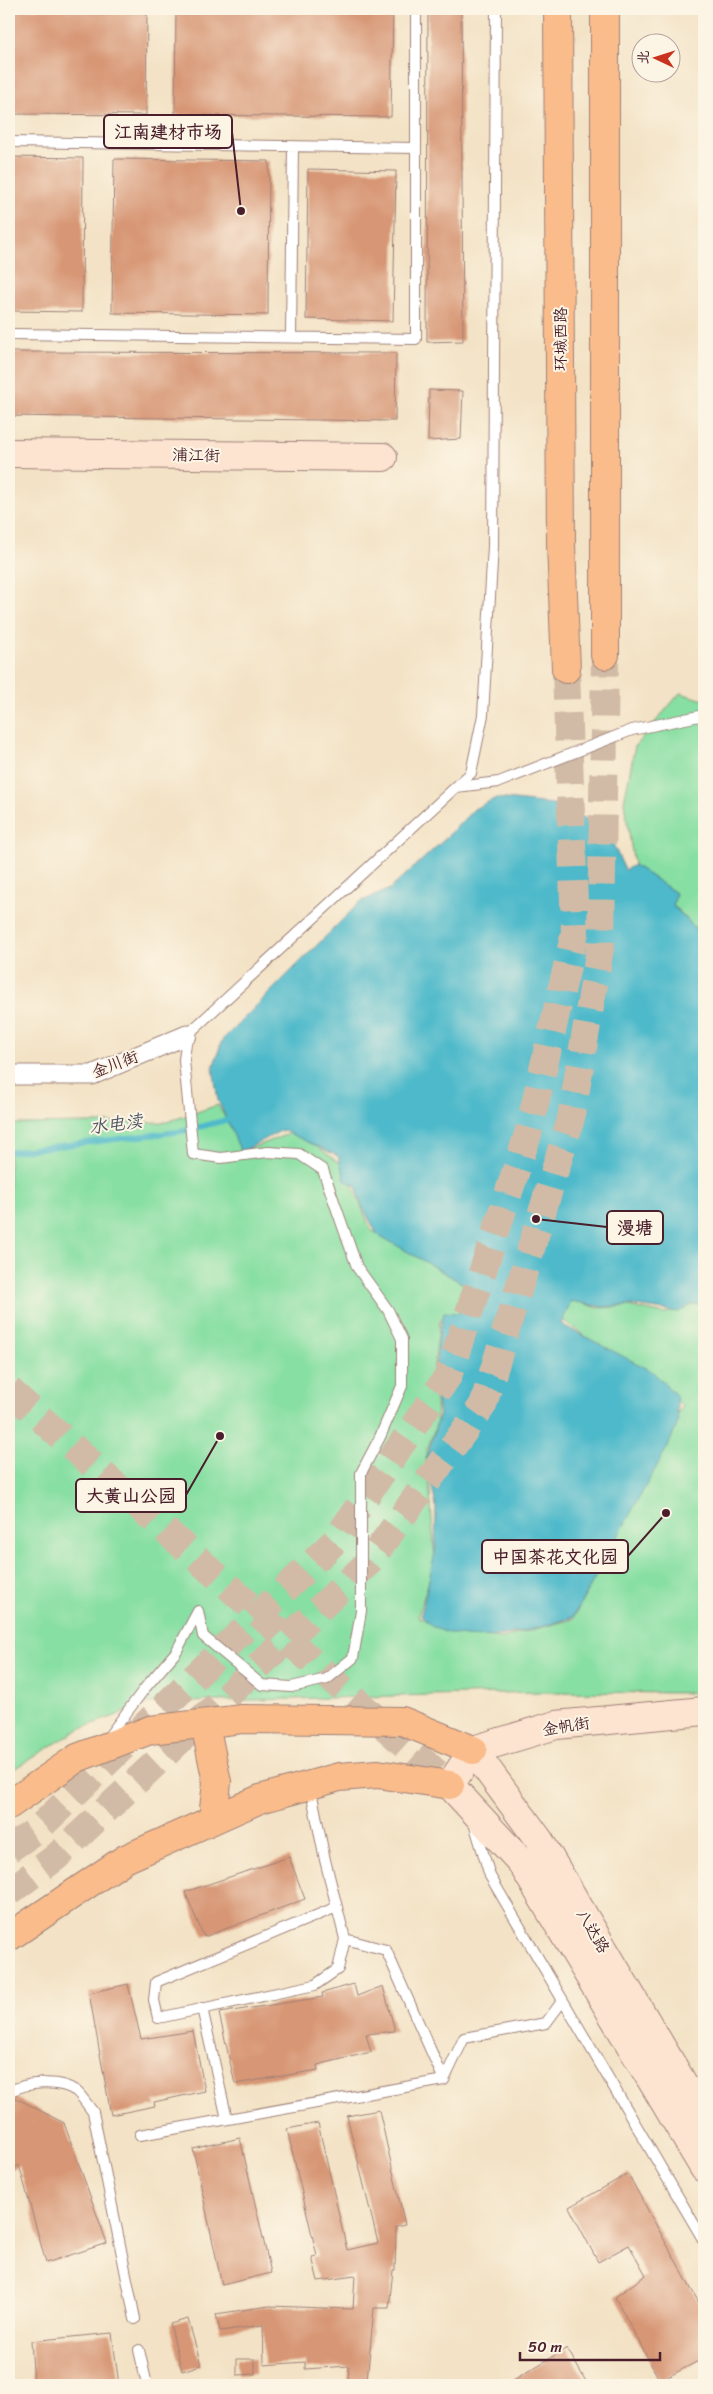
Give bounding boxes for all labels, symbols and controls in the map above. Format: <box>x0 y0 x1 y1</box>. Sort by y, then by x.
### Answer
north arrow <box>630 32 680 82</box>
text: 北 <box>631 49 656 65</box>
callout: 江南建材市场 <box>104 115 232 148</box>
text: 江南建材市场 <box>114 116 222 148</box>
street label: 环城西路 <box>546 307 575 371</box>
street label: 浦江街 <box>172 440 220 470</box>
street label: 金川街 <box>87 1042 143 1086</box>
water label: 水电渎 <box>87 1105 146 1143</box>
callout: 漫塘 <box>607 1211 663 1244</box>
text: 漫塘 <box>617 1212 653 1244</box>
callout: 大黄山公园 <box>76 1479 186 1512</box>
text: 大黄山公园 <box>86 1480 176 1512</box>
callout: 中国茶花文化园 <box>482 1540 628 1573</box>
text: 中国茶花文化园 <box>492 1541 618 1573</box>
street label: 金帆街 <box>540 1708 592 1744</box>
street label: 八达路 <box>568 1903 618 1959</box>
scale bar <box>520 2329 660 2361</box>
text: 50 m <box>528 2334 563 2360</box>

